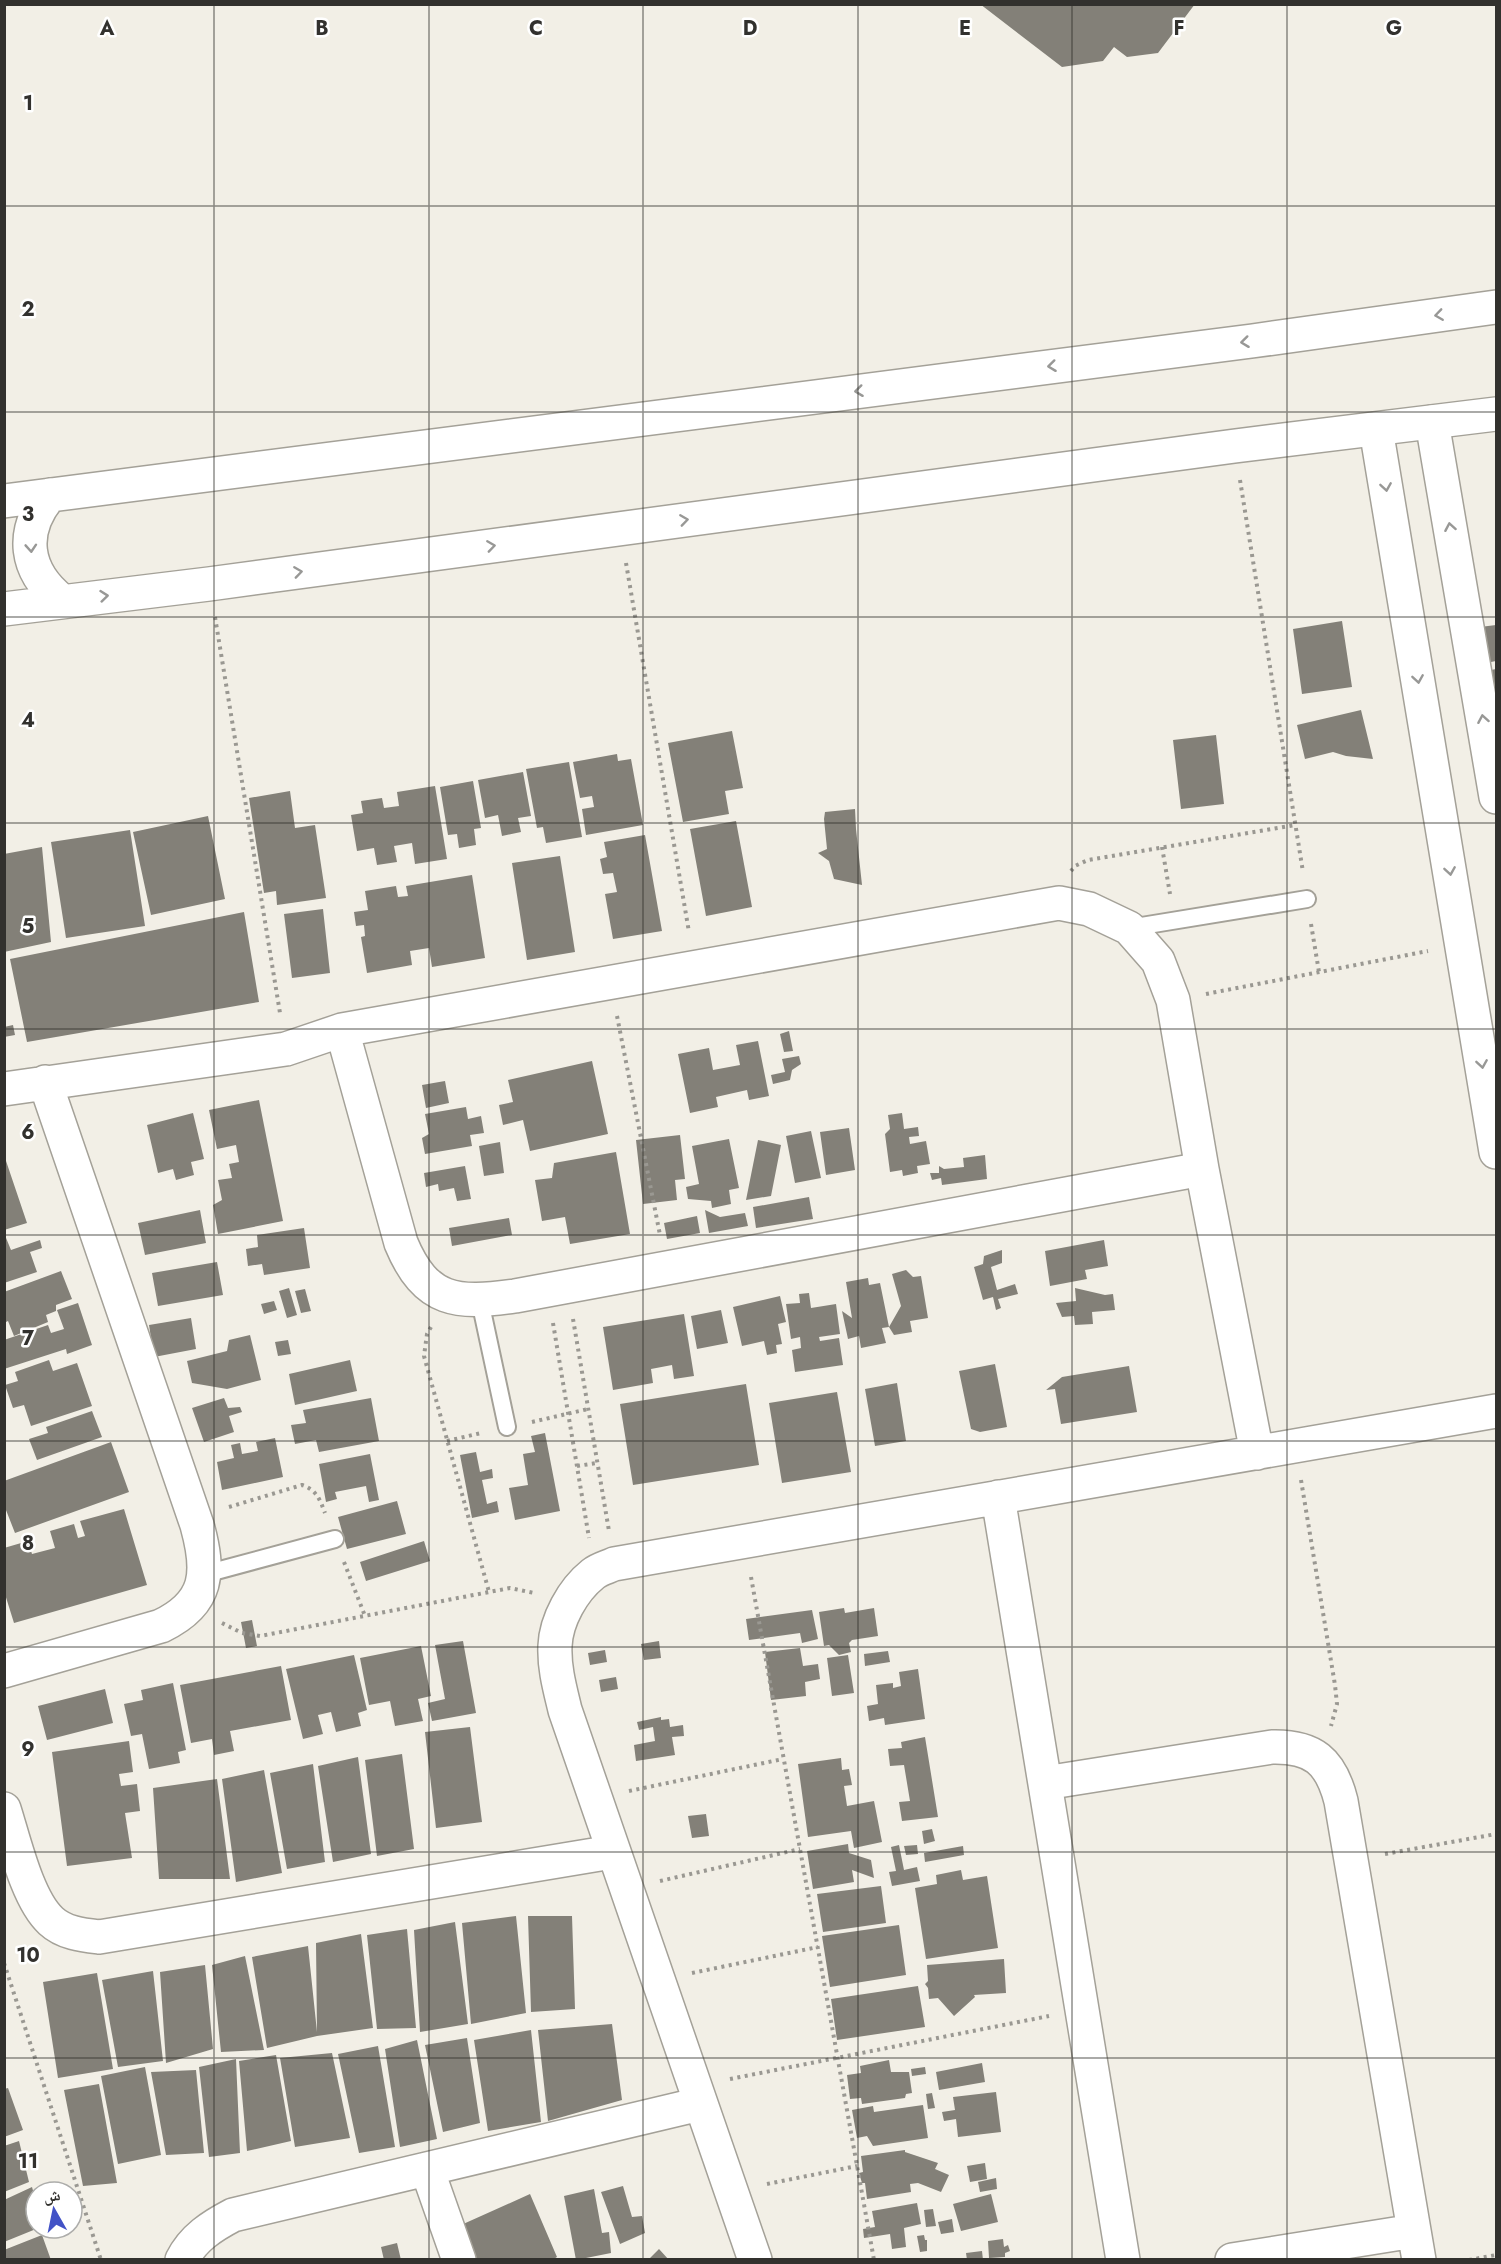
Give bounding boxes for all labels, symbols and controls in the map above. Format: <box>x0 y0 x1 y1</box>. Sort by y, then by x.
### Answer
text: A <box>99 14 115 43</box>
text: B <box>315 14 329 43</box>
text: C <box>529 14 543 43</box>
text: D <box>743 14 757 43</box>
text: E <box>959 14 971 43</box>
text: F <box>1173 14 1185 43</box>
text: G <box>1386 14 1402 43</box>
text: 1 <box>23 89 33 118</box>
text: 2 <box>21 295 35 324</box>
one-way arrow <box>1434 309 1443 321</box>
one-way arrow <box>1241 335 1250 347</box>
one-way arrow <box>1047 360 1057 372</box>
one-way arrow <box>854 384 863 397</box>
one-way arrow <box>1379 482 1391 491</box>
text: 3 <box>22 500 34 529</box>
one-way arrow <box>680 514 689 527</box>
one-way arrow <box>1444 522 1457 532</box>
one-way arrow <box>486 541 496 553</box>
one-way arrow <box>24 544 37 553</box>
one-way arrow <box>293 567 302 579</box>
one-way arrow <box>100 590 109 603</box>
one-way arrow <box>1411 674 1423 684</box>
text: 4 <box>21 706 35 735</box>
one-way arrow <box>1477 714 1490 724</box>
one-way arrow <box>1443 867 1455 876</box>
text: 5 <box>22 912 35 941</box>
one-way arrow <box>1475 1059 1487 1068</box>
text: 6 <box>21 1118 35 1147</box>
text: 7 <box>22 1324 35 1353</box>
text: 8 <box>22 1529 34 1558</box>
text: 9 <box>21 1735 35 1764</box>
text: 10 <box>16 1941 40 1970</box>
text: 11 <box>18 2147 38 2176</box>
north arrow <box>24 2180 84 2240</box>
text: ش <box>42 2183 62 2208</box>

